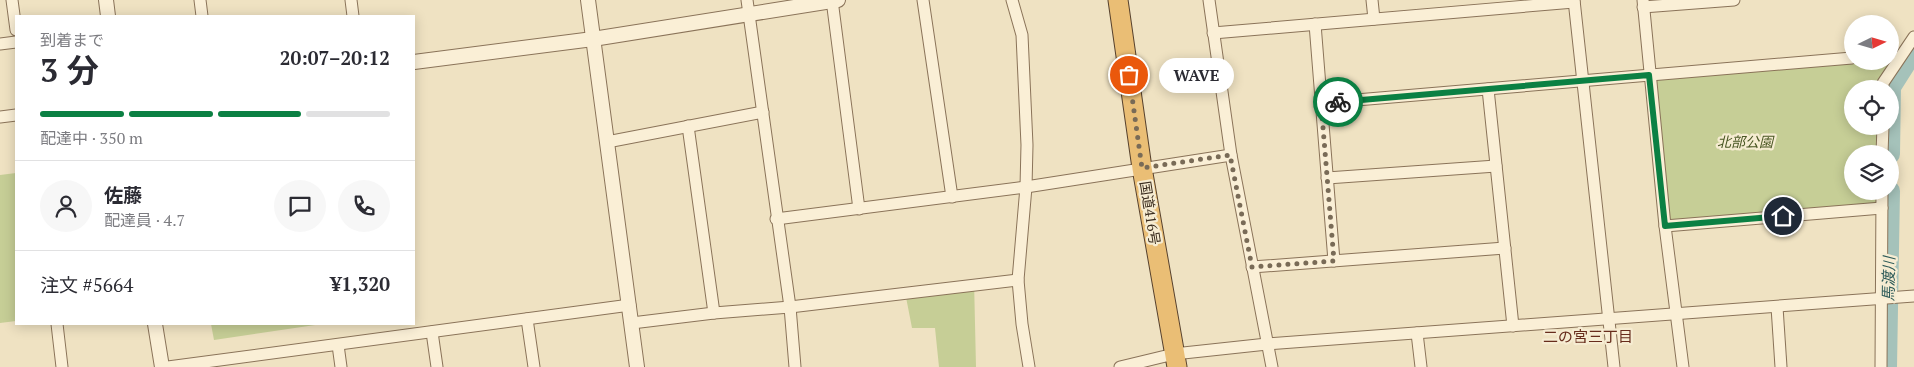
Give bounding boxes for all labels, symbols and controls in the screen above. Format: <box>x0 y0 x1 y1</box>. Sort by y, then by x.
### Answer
north arrow <box>1844 15 1899 70</box>
map controls <box>1844 15 1899 200</box>
text: 到着まで <box>40 29 104 51</box>
text: 20:07–20:12 <box>280 45 390 70</box>
text: 3 分 <box>40 49 99 91</box>
pin <box>1108 54 1150 96</box>
callout: WAVE <box>1159 58 1234 92</box>
icon: bag <box>1115 61 1143 89</box>
text: WAVE <box>1174 64 1219 86</box>
courier <box>1313 77 1363 127</box>
button: locate <box>1844 80 1899 135</box>
icon: bike <box>1324 88 1352 116</box>
text: 配達中 · 350 m <box>40 127 143 149</box>
park label: 北部公園 <box>1717 132 1775 151</box>
button: layers <box>1844 145 1899 200</box>
button: person <box>40 180 92 232</box>
button: chat <box>274 180 326 232</box>
button: phone <box>338 180 390 232</box>
street label: 国道416号 <box>1136 180 1165 246</box>
text: 佐藤 <box>104 182 142 207</box>
pin <box>1762 195 1804 237</box>
icon: home <box>1769 202 1797 230</box>
text: 配達員 · 4.7 <box>104 209 185 231</box>
water label: 馬渡川 <box>1878 254 1898 302</box>
text: ¥1,320 <box>331 271 390 296</box>
text: 注文 #5664 <box>40 272 133 297</box>
district label: 二の宮三丁目 <box>1543 326 1633 346</box>

